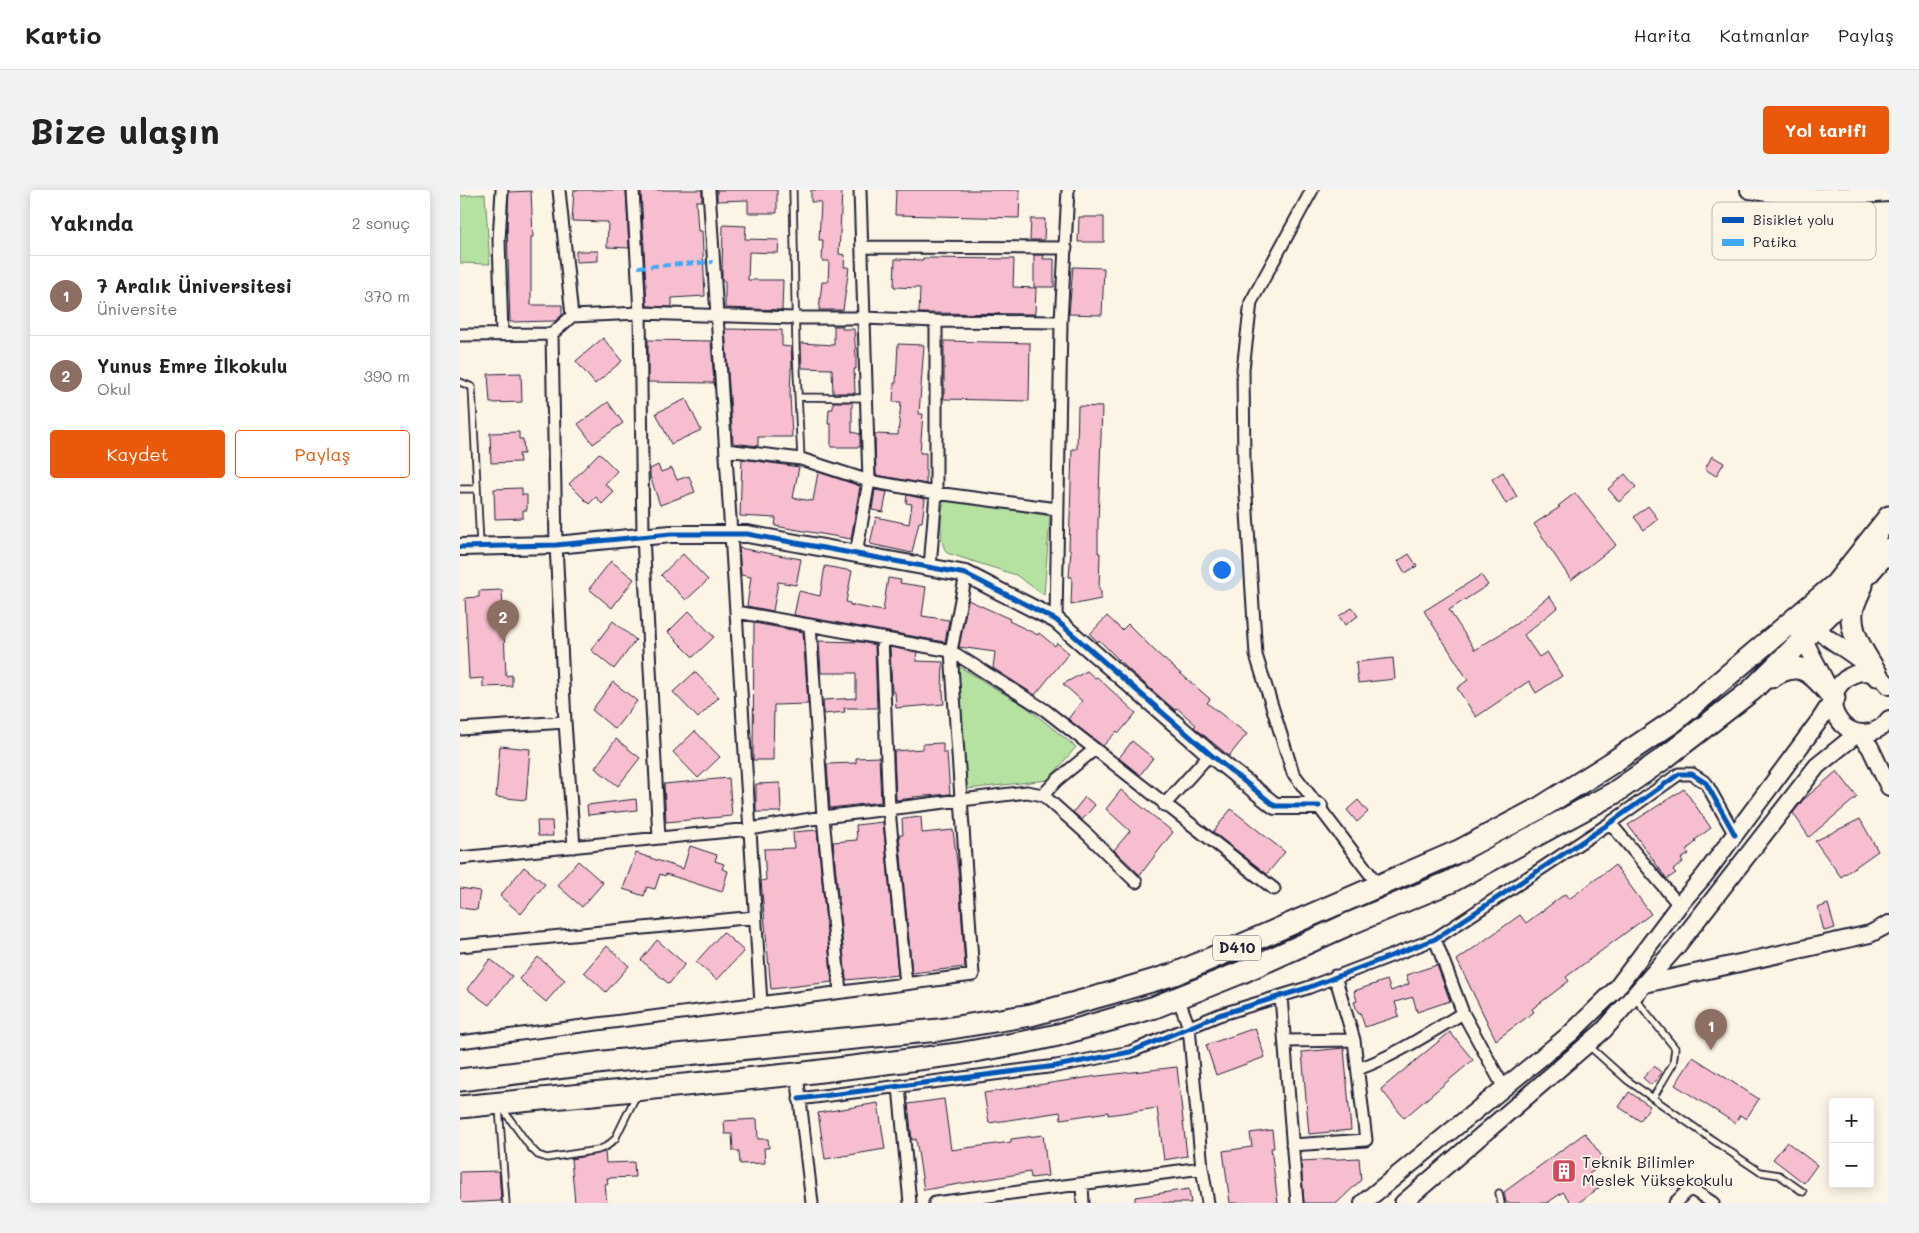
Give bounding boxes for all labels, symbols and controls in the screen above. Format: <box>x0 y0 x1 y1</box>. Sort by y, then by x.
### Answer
text: Kartio <box>25 19 101 50</box>
text: Harita <box>1634 23 1692 47</box>
text: Katmanlar <box>1720 23 1810 47</box>
text: Paylaş <box>1838 23 1894 47</box>
button: Yol tarifi <box>1763 106 1889 154</box>
text: Bize ulaşın <box>30 107 220 153</box>
legend <box>1712 202 1876 260</box>
text: Yakında <box>50 209 134 236</box>
text: Bisiklet yolu <box>1753 210 1834 229</box>
text: 2 sonuç <box>352 212 410 233</box>
text: Patika <box>1753 232 1797 251</box>
text: 7 Aralık Üniversitesi <box>97 273 292 298</box>
text: 1 <box>62 285 70 306</box>
text: 370 m <box>364 285 410 306</box>
text: Üniversite <box>97 298 177 319</box>
text: Yunus Emre İlkokulu <box>97 353 288 378</box>
text: 2 <box>62 365 70 386</box>
text: 390 m <box>363 365 410 386</box>
text: Okul <box>97 378 131 399</box>
button: Kaydet <box>50 430 225 478</box>
button: Paylaş <box>235 430 410 478</box>
your location <box>1209 557 1235 583</box>
pin: 2 <box>487 600 519 641</box>
road number: D410 <box>1213 936 1261 960</box>
pin: 1 <box>1695 1009 1727 1050</box>
map controls <box>1829 1098 1874 1188</box>
button: + <box>1829 1098 1874 1143</box>
button: − <box>1829 1143 1874 1188</box>
place label: Teknik Bilimler Meslek Yüksekokulu <box>1582 1151 1733 1190</box>
building icon: Teknik Bilimler Meslek Yüksekokulu <box>1551 1158 1577 1184</box>

